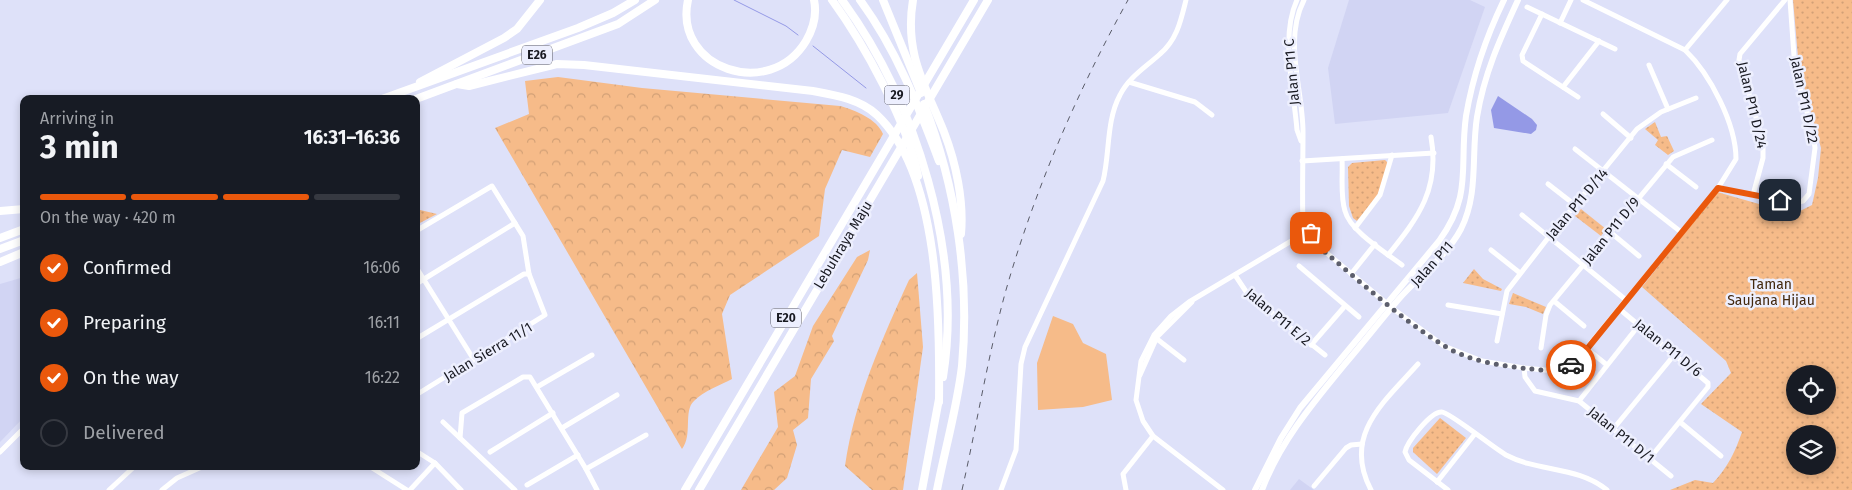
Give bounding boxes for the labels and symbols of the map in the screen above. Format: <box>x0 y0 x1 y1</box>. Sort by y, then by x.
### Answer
street label: Jalan P11 C <box>1281 38 1303 106</box>
road number: E26 <box>522 46 552 64</box>
street label: Jalan P11 D/22 <box>1786 55 1822 145</box>
street label: Jalan P11 D/24 <box>1734 60 1770 151</box>
road number: 29 <box>884 86 910 104</box>
street label: Jalan P11 D/14 <box>1542 164 1612 243</box>
pin <box>1759 179 1801 221</box>
street label: Jalan P11 D/9 <box>1579 194 1643 268</box>
street label: Lebuhraya Maju <box>810 198 876 292</box>
pin <box>1290 212 1332 254</box>
street label: Jalan P11 <box>1407 238 1457 290</box>
park label: Taman Saujana Hijau <box>1727 276 1815 309</box>
street label: Jalan P11 E/2 <box>1242 285 1314 349</box>
road number: E20 <box>771 308 801 328</box>
street label: Jalan P11 D/6 <box>1631 316 1705 380</box>
street label: Jalan Sierra 11/1 <box>441 319 535 385</box>
courier <box>1546 340 1596 390</box>
street label: Jalan P11 D/1 <box>1584 403 1658 467</box>

